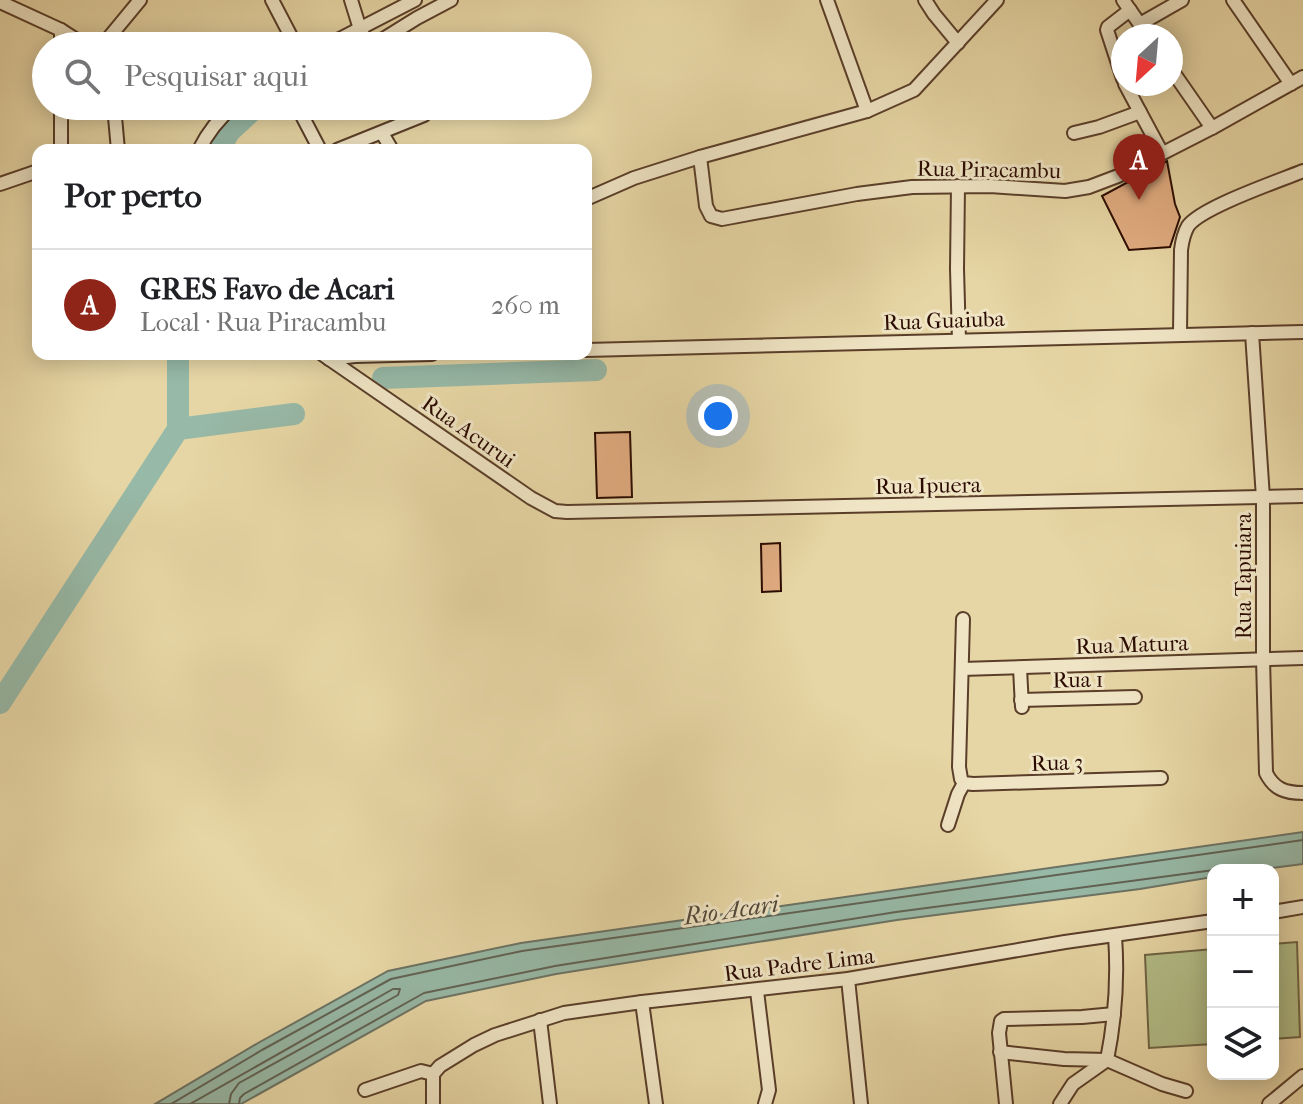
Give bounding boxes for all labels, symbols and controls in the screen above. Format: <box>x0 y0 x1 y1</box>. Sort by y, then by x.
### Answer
north arrow <box>1111 24 1183 96</box>
search box <box>32 32 592 120</box>
icon: search <box>60 54 104 98</box>
text: Pesquisar aqui <box>124 59 308 94</box>
pin: A <box>1113 134 1165 200</box>
street label: Rua Piracambu <box>917 156 1062 184</box>
text: Por perto <box>64 176 202 216</box>
text: GRES Favo de Acari <box>140 272 394 307</box>
text: A <box>82 290 98 321</box>
text: 260 m <box>491 290 560 321</box>
street label: Rua Guaiuba <box>883 306 1006 336</box>
text: Local · Rua Piracambu <box>140 307 386 338</box>
street label: Rua Acurui <box>417 390 520 474</box>
your location <box>698 396 738 436</box>
street label: Rua Ipuera <box>875 472 982 500</box>
street label: Rua Tapuiara <box>1231 512 1257 639</box>
street label: Rua Matura <box>1075 630 1190 660</box>
street label: Rua 1 <box>1052 667 1104 693</box>
street label: Rua 3 <box>1031 749 1083 777</box>
map controls <box>1207 864 1279 1080</box>
button: + <box>1207 864 1279 936</box>
water label: Rio Acari <box>680 889 782 931</box>
button: − <box>1207 936 1279 1008</box>
street label: Rua Padre Lima <box>723 943 877 987</box>
button: layers <box>1207 1008 1279 1080</box>

